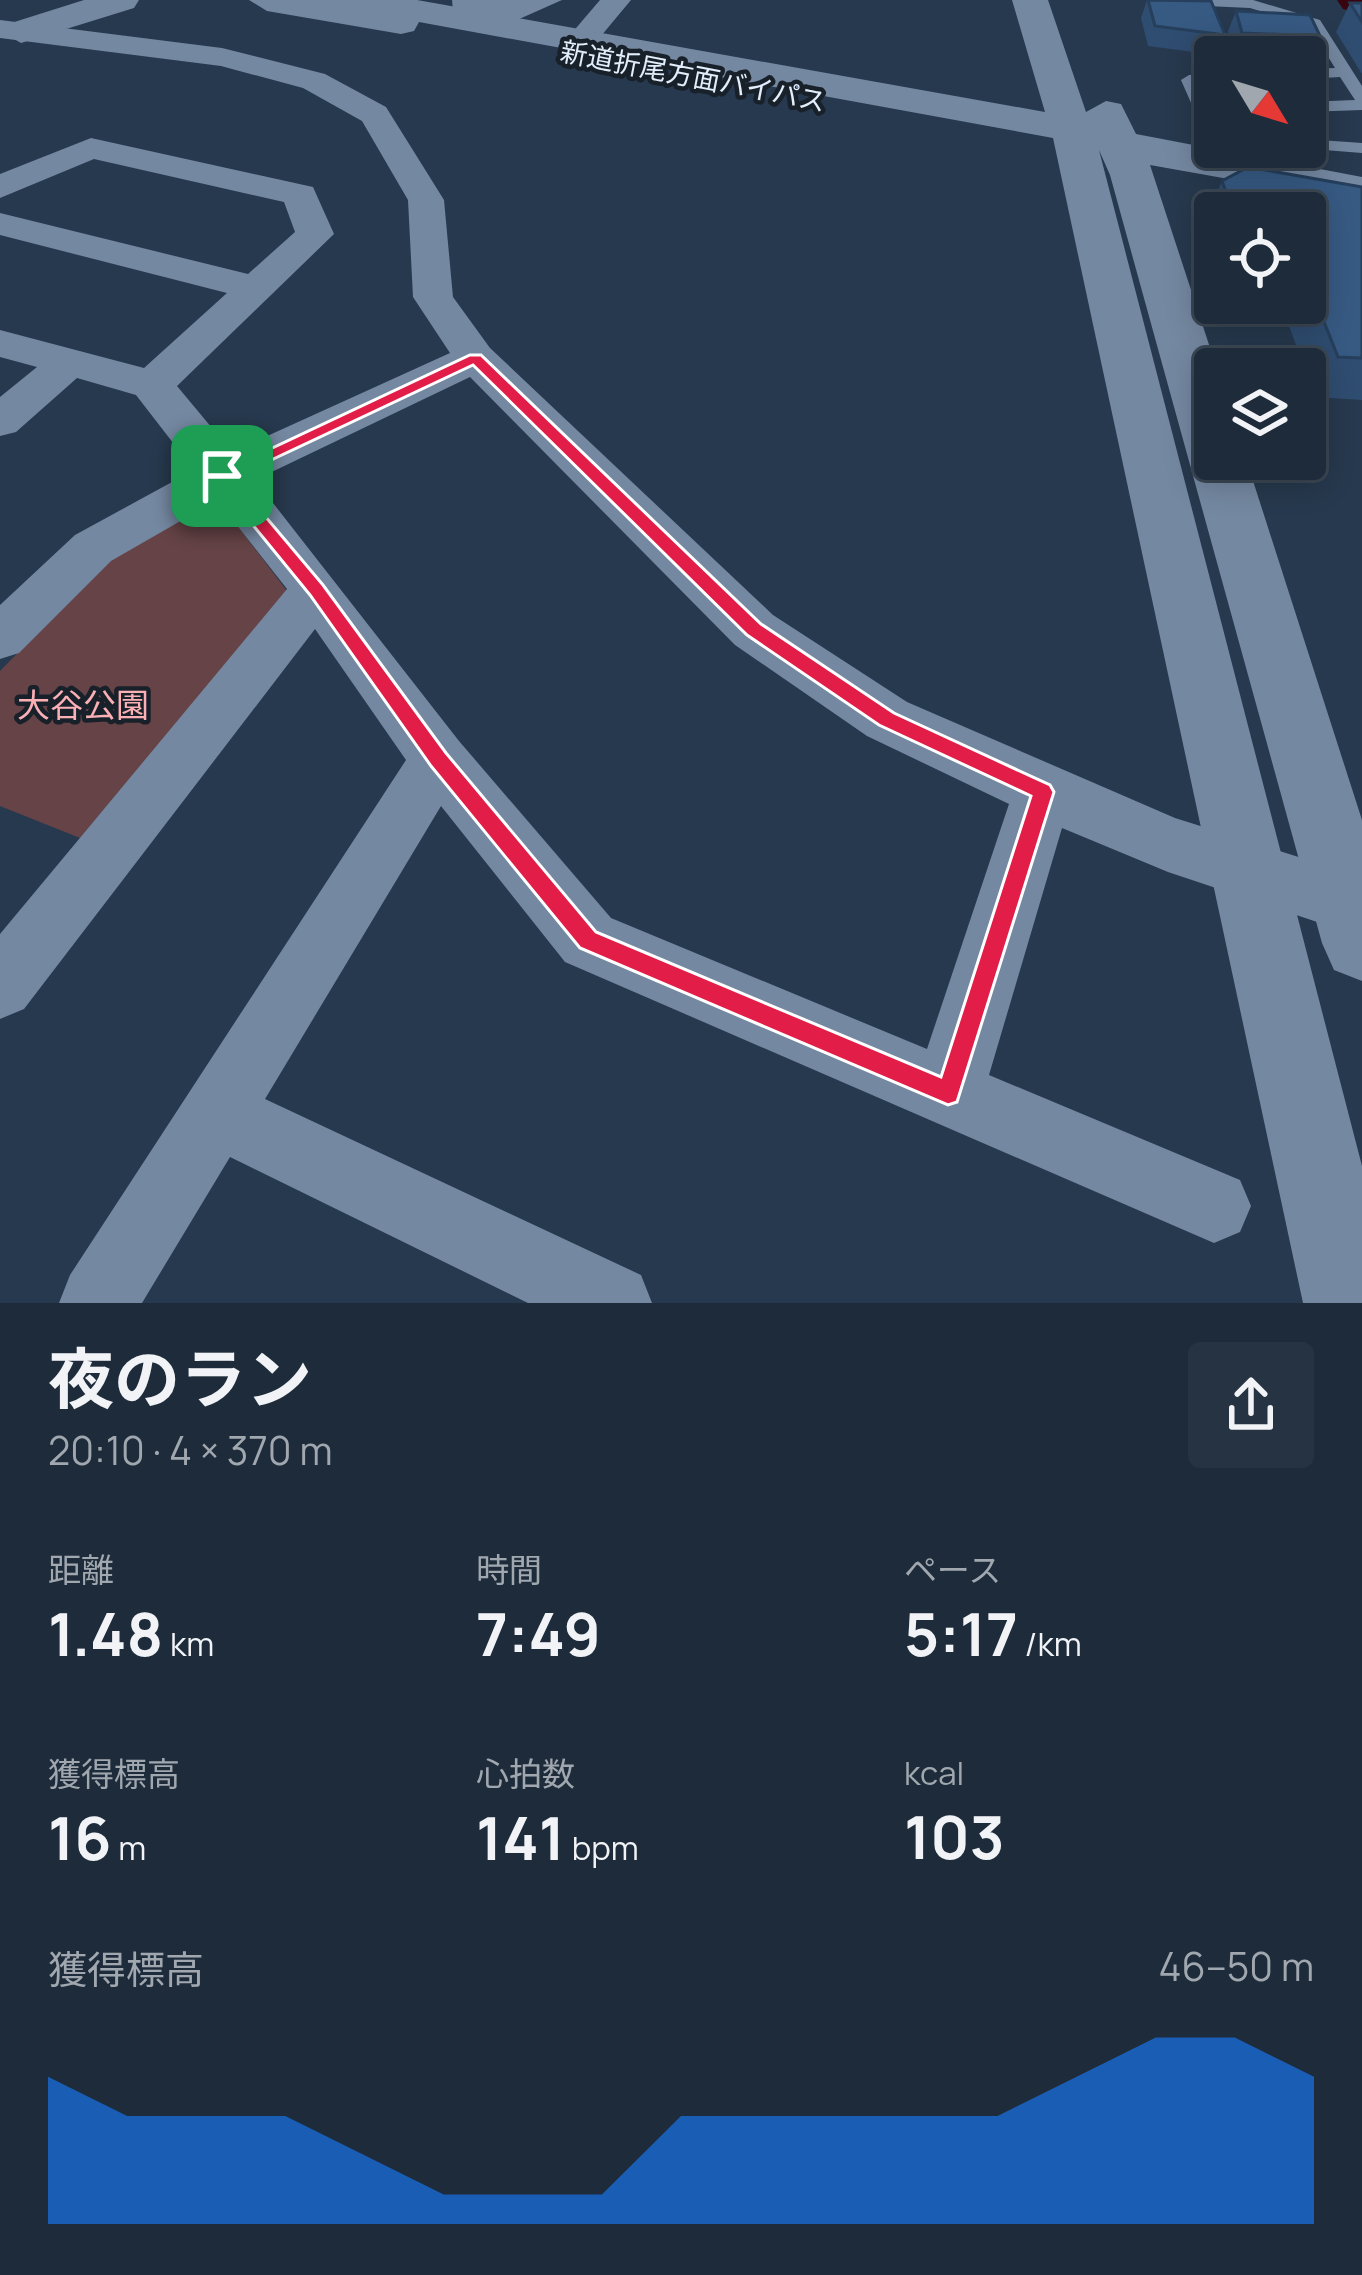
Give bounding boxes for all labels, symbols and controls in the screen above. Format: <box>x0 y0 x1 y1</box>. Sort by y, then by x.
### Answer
street label: 新道折尾方面バイパス <box>557 32 829 119</box>
north arrow <box>1194 36 1326 168</box>
map controls <box>1194 36 1326 480</box>
button: locate <box>1194 192 1326 324</box>
button: layers <box>1194 348 1326 480</box>
pin <box>171 425 273 527</box>
icon: arrive <box>189 443 255 509</box>
park label: 大谷公園 <box>17 682 149 727</box>
text: 夜のラン <box>48 1333 312 1423</box>
button: share <box>1188 1342 1314 1468</box>
text: 20:10 · 4 × 370 m <box>48 1423 333 1477</box>
text: 距離 <box>48 1547 114 1592</box>
text: 時間 <box>476 1547 542 1592</box>
text: ペース <box>904 1547 1001 1592</box>
text: 1.48 <box>48 1592 163 1674</box>
text: 7:49 <box>476 1592 601 1674</box>
text: 5:17 <box>904 1592 1018 1674</box>
text: km <box>163 1621 214 1666</box>
text: /km <box>1018 1621 1082 1666</box>
text: kcal <box>904 1750 964 1795</box>
text: 獲得標高 <box>48 1751 180 1796</box>
text: 心拍数 <box>476 1751 575 1796</box>
text: 103 <box>904 1795 1005 1877</box>
text: 16 <box>48 1796 112 1878</box>
text: 141 <box>476 1796 565 1878</box>
text: m <box>112 1825 146 1870</box>
text: bpm <box>565 1825 639 1870</box>
text: 46–50 m <box>1159 1939 1314 1993</box>
text: 獲得標高 <box>48 1942 204 1996</box>

